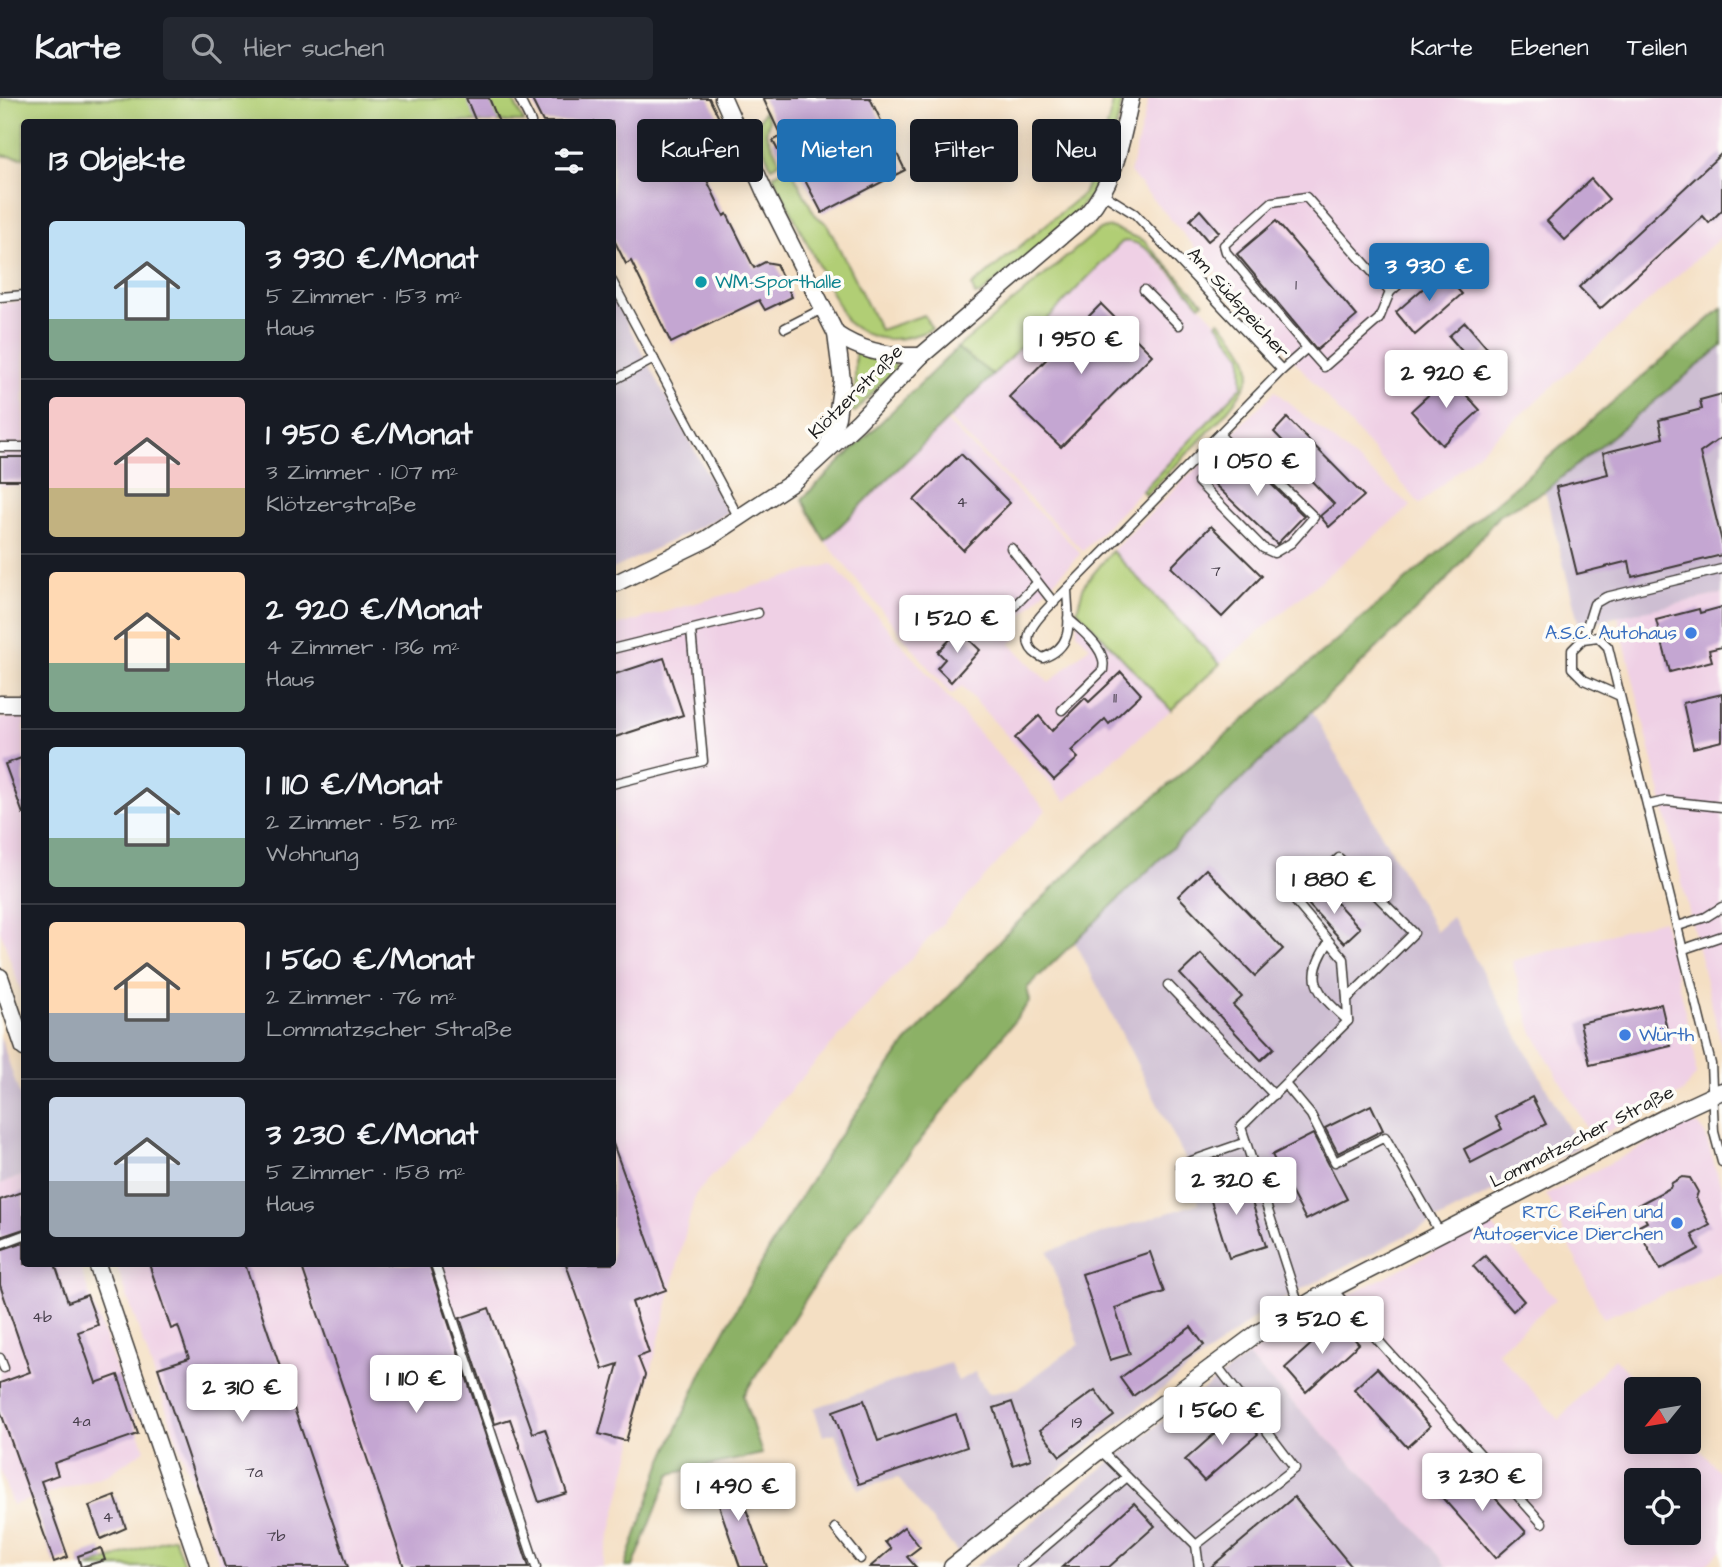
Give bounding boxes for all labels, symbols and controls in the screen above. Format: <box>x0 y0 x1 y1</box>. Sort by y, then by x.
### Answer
search box <box>163 17 653 80</box>
text: Karte <box>35 25 121 71</box>
icon: search <box>187 29 225 67</box>
text: Hier suchen <box>243 30 384 66</box>
text: Karte <box>1410 31 1473 65</box>
text: Ebenen <box>1511 31 1589 65</box>
text: Teilen <box>1627 31 1687 65</box>
chip: Kaufen <box>637 119 763 182</box>
chip: Mieten <box>777 119 896 182</box>
chip: Filter <box>910 119 1018 182</box>
chip: Neu <box>1032 119 1121 182</box>
text: 13 Objekte <box>49 140 185 182</box>
icon: filters <box>550 142 588 180</box>
text: 3 930 €/Monat <box>266 238 478 280</box>
street label: Am Südspeicher <box>1181 241 1296 365</box>
pin: 3 930 € <box>1364 244 1494 303</box>
icon: home <box>105 249 189 333</box>
text: 3 930 € <box>1385 250 1473 282</box>
place label: WM-Sporthalle <box>715 269 841 296</box>
marker: WM-Sporthalle <box>693 274 709 290</box>
house number: 1 <box>1295 274 1297 296</box>
text: 5 Zimmer · 153 m² <box>266 280 462 312</box>
text: Haus <box>266 312 315 344</box>
pin: 1 950 € <box>1016 316 1146 376</box>
text: 1 950 € <box>1039 323 1123 355</box>
street label: Klötzerstraße <box>803 339 909 445</box>
pin: 2 920 € <box>1381 350 1511 410</box>
text: 2 920 € <box>1401 357 1491 389</box>
text: 1 950 €/Monat <box>266 414 473 456</box>
icon: home <box>105 425 189 509</box>
pin: 1 050 € <box>1192 438 1322 498</box>
text: 1 050 € <box>1215 445 1299 477</box>
text: 3 Zimmer · 107 m² <box>266 456 458 488</box>
text: Klötzerstraße <box>266 488 416 520</box>
house number: 4 <box>957 491 968 513</box>
house number: 7 <box>1211 560 1221 582</box>
text: 2 920 €/Monat <box>266 589 482 631</box>
pin: 1 520 € <box>892 596 1022 655</box>
icon: home <box>105 600 189 684</box>
text: 1 520 € <box>915 602 999 634</box>
place label: A.S.C. Autohaus <box>1545 620 1677 647</box>
marker: A.S.C. Autohaus <box>1683 625 1699 641</box>
text: 4 Zimmer · 136 m² <box>266 631 460 663</box>
text: Haus <box>266 663 315 695</box>
house number: 11 <box>1113 687 1117 709</box>
text: 1 110 €/Monat <box>266 764 442 806</box>
icon: home <box>105 775 189 859</box>
text: 2 Zimmer · 52 m² <box>266 806 458 838</box>
text: Wohnung <box>266 838 359 870</box>
pin: 1 880 € <box>1269 856 1399 916</box>
text: 1 880 € <box>1292 863 1376 895</box>
text: 1 560 €/Monat <box>266 939 474 981</box>
icon: home <box>105 950 189 1034</box>
text: 2 Zimmer · 76 m² <box>266 981 457 1013</box>
text: Lommatzscher Straße <box>266 1013 512 1045</box>
place label: Würth <box>1639 1022 1695 1049</box>
marker: Würth <box>1617 1027 1633 1043</box>
street label: Lommatzscher Straße <box>1485 1079 1679 1195</box>
text: 3 230 €/Monat <box>266 1114 478 1156</box>
icon: home <box>105 1125 189 1209</box>
text: 5 Zimmer · 158 m² <box>266 1156 465 1188</box>
pin: 2 320 € <box>1171 1158 1301 1217</box>
text: 2 320 € <box>1191 1164 1281 1196</box>
text: Haus <box>266 1188 315 1220</box>
place label: RTC Reifen und Autoservice Dierchen <box>1473 1199 1663 1248</box>
marker: RTC Reifen und Autoservice Dierchen <box>1669 1215 1685 1231</box>
pin: 3 520 € <box>1257 1296 1387 1356</box>
text: 3 520 € <box>1276 1303 1368 1335</box>
house number: 4b <box>32 1306 52 1328</box>
pin: 1 110 € <box>351 1356 481 1415</box>
text: 1 110 € <box>386 1362 446 1394</box>
pin: 2 310 € <box>177 1364 307 1424</box>
text: 2 310 € <box>202 1371 282 1403</box>
north arrow <box>1624 1377 1701 1454</box>
map controls <box>1624 1377 1701 1545</box>
pin: 1 560 € <box>1157 1388 1287 1447</box>
text: 1 560 € <box>1180 1394 1264 1426</box>
house number: 4a <box>71 1410 91 1432</box>
house number: 19 <box>1071 1412 1083 1434</box>
pin: 3 230 € <box>1417 1454 1547 1513</box>
text: 3 230 € <box>1438 1460 1526 1492</box>
house number: 7a <box>245 1461 263 1483</box>
pin: 1 490 € <box>673 1464 803 1523</box>
button: locate <box>1624 1468 1701 1545</box>
text: 1 490 € <box>697 1470 779 1502</box>
house number: 4 <box>103 1506 114 1528</box>
house number: 7b <box>267 1525 285 1547</box>

